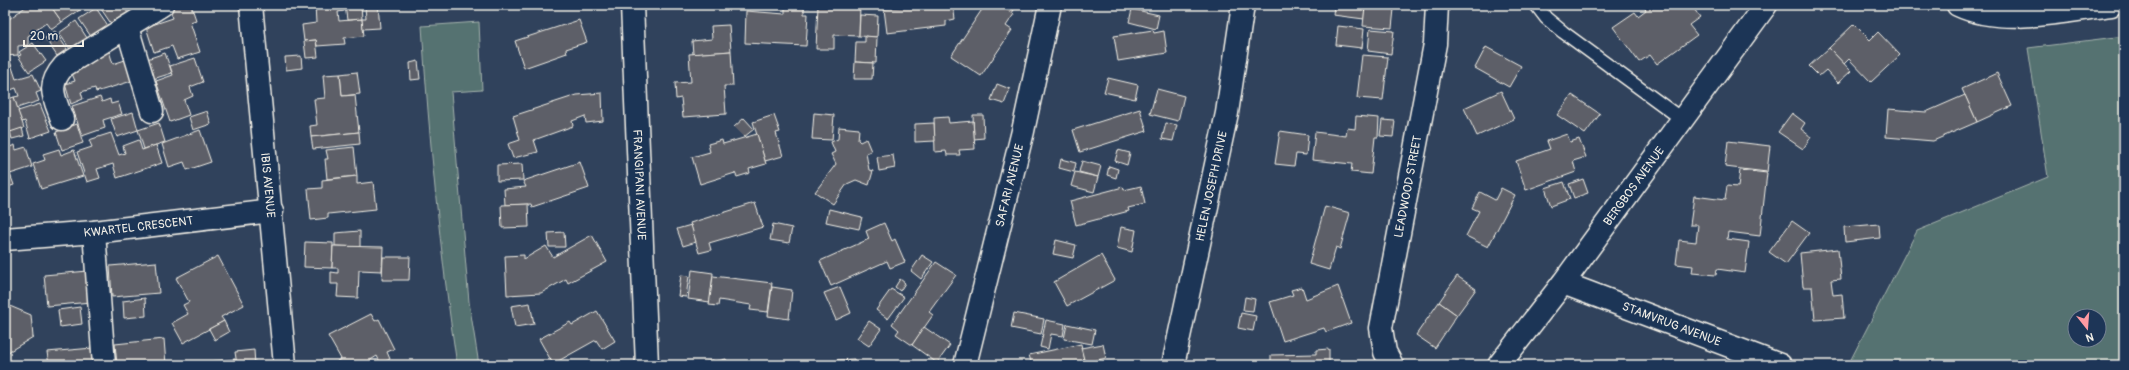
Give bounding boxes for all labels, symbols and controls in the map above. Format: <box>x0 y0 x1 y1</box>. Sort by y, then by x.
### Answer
scale bar <box>24 22 83 48</box>
text: 20 m <box>30 29 59 44</box>
street label: FRANGIPANI AVENUE <box>629 129 649 241</box>
street label: HELEN JOSEPH DRIVE <box>1193 130 1231 243</box>
street label: LEADWOOD STREET <box>1391 134 1425 239</box>
street label: SAFARI AVENUE <box>992 142 1028 229</box>
street label: BERGBOS AVENUE <box>1600 144 1668 229</box>
street label: IBIS AVENUE <box>257 152 278 219</box>
street label: KWARTEL CRESCENT <box>83 213 194 241</box>
street label: STAMVRUG AVENUE <box>1620 299 1723 350</box>
north arrow <box>2067 308 2107 348</box>
text: N <box>2084 330 2095 345</box>

